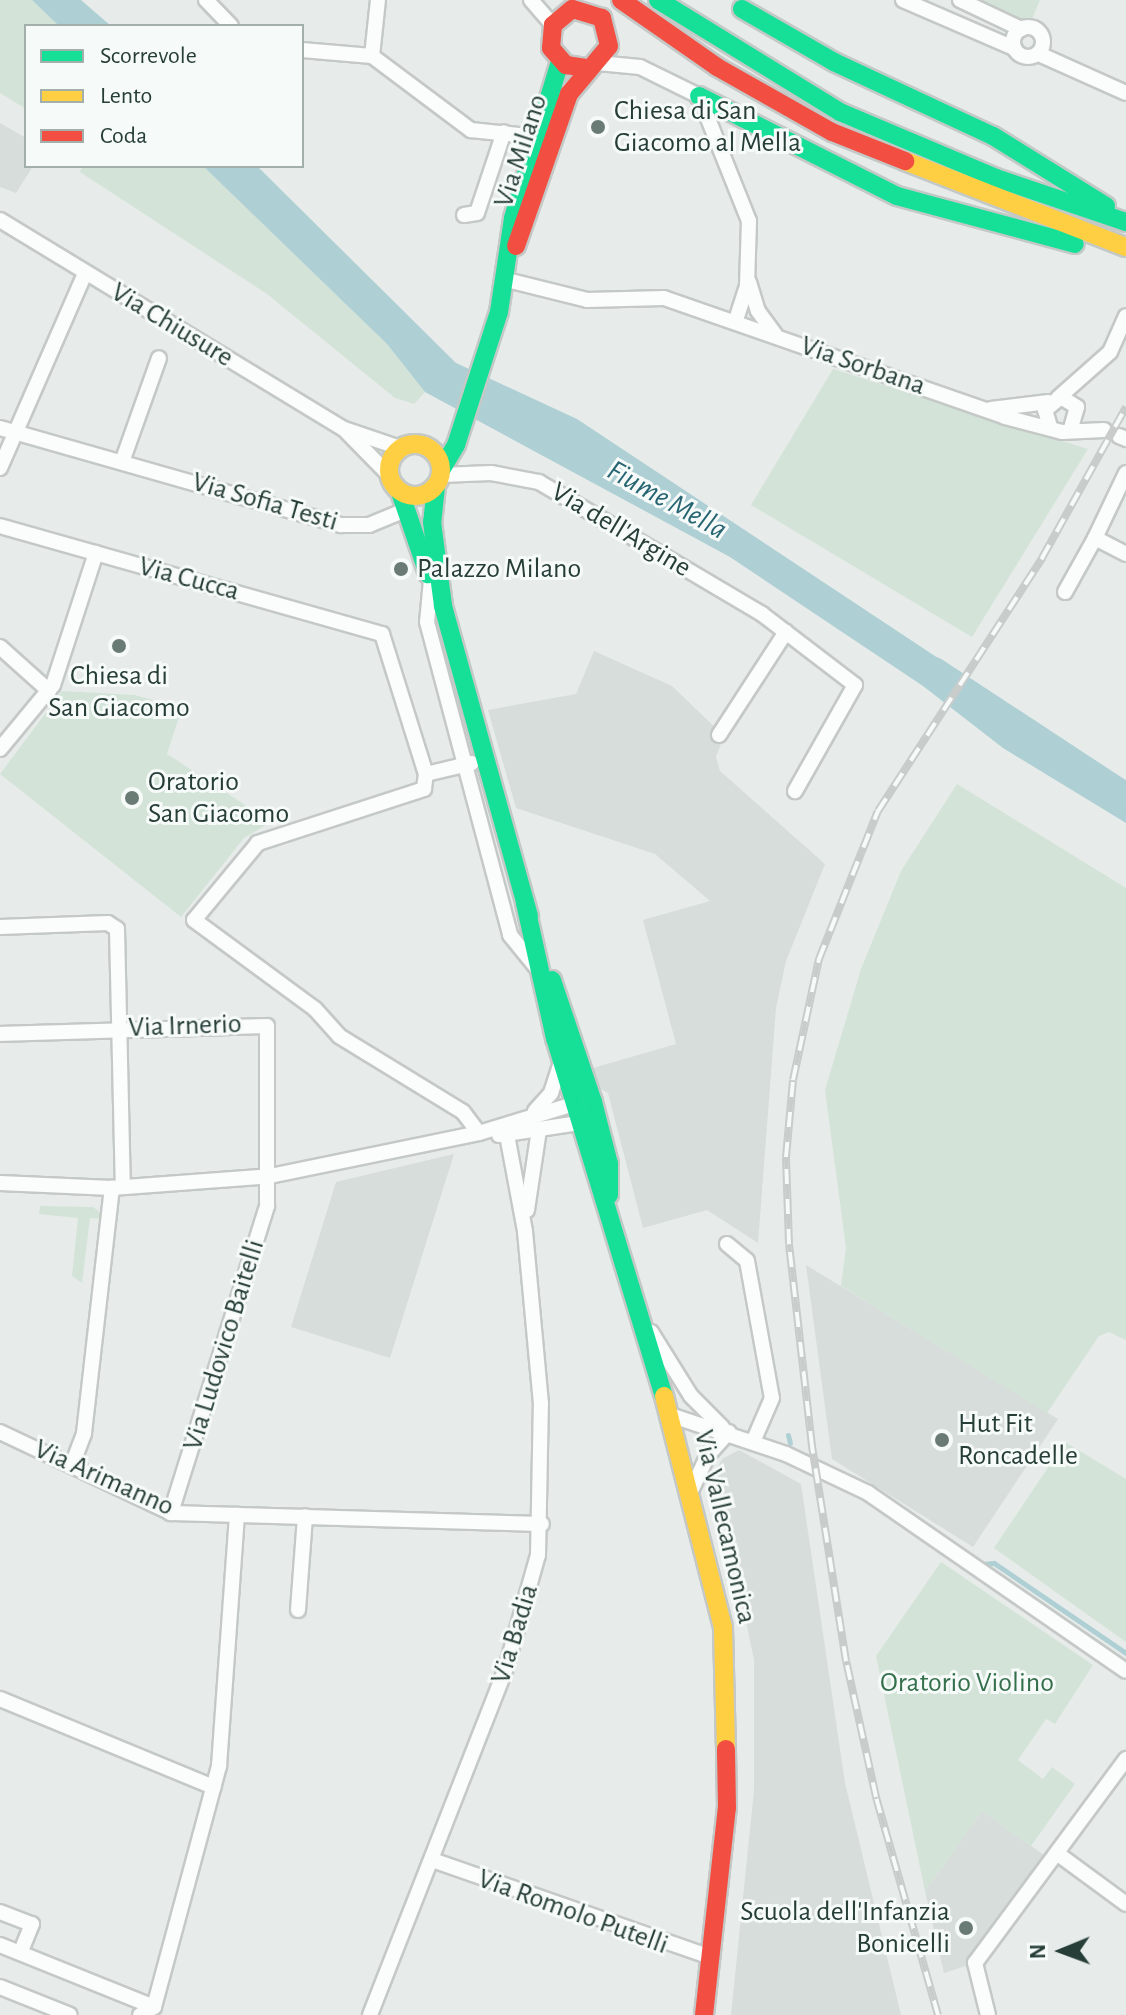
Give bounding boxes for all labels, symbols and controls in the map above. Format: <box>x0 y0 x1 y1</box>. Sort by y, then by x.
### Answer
legend <box>24 24 304 168</box>
text: Scorrevole <box>100 44 197 68</box>
text: Lento <box>100 84 152 108</box>
street label: Via Milano <box>487 90 555 212</box>
place label: Chiesa di San Giacomo al Mella <box>614 94 801 160</box>
marker: Chiesa di San Giacomo al Mella <box>589 118 607 136</box>
text: Coda <box>100 124 147 148</box>
street label: Via Chiusure <box>105 275 239 375</box>
street label: Via Sorbana <box>796 329 930 403</box>
water label: Fiume Mella <box>601 452 733 548</box>
street label: Via Sofia Testi <box>188 465 342 539</box>
street label: Via dell'Argine <box>545 475 697 585</box>
street label: Via Cucca <box>135 549 243 609</box>
place label: Palazzo Milano <box>417 552 581 586</box>
marker: Palazzo Milano <box>392 560 410 578</box>
marker: Chiesa di San Giacomo <box>110 637 128 655</box>
place label: Chiesa di San Giacomo <box>48 659 190 725</box>
place label: Oratorio San Giacomo <box>148 765 289 831</box>
marker: Oratorio San Giacomo <box>123 789 141 807</box>
street label: Via Irnerio <box>128 1007 242 1045</box>
street label: Via Ludovico Baitelli <box>176 1236 272 1454</box>
place label: Hut Fit Roncadelle <box>958 1407 1078 1473</box>
street label: Via Vallecamonica <box>686 1427 764 1627</box>
marker: Hut Fit Roncadelle <box>933 1431 951 1449</box>
street label: Via Arimanno <box>29 1432 179 1524</box>
street label: Via Badia <box>484 1580 546 1688</box>
park label: Oratorio Violino <box>880 1666 1054 1700</box>
street label: Via Romolo Putelli <box>473 1862 673 1962</box>
place label: Scuola dell'Infanzia Bonicelli <box>740 1895 950 1961</box>
north arrow <box>1022 1911 1102 1991</box>
marker: Scuola dell'Infanzia Bonicelli <box>957 1919 975 1937</box>
text: N <box>1027 1944 1049 1959</box>

